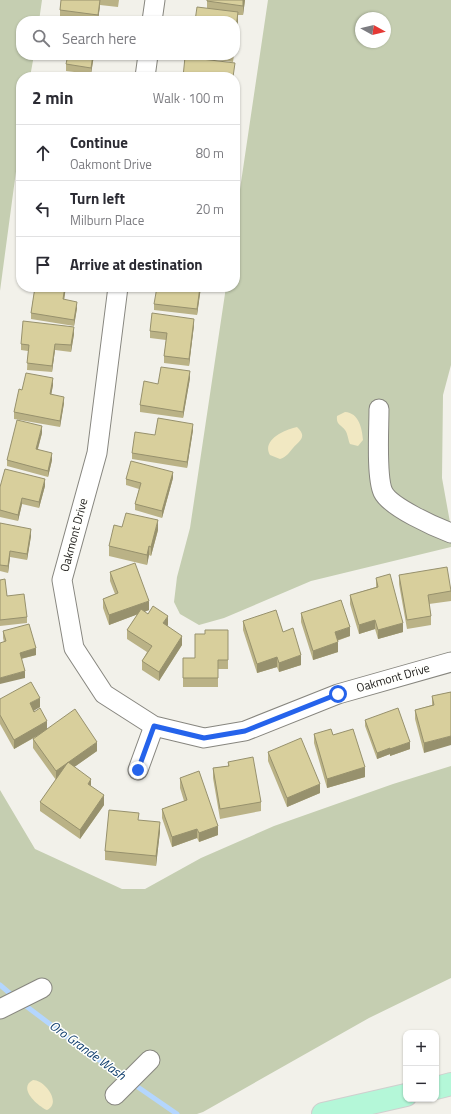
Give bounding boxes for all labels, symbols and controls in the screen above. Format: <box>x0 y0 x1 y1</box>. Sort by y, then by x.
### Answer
north arrow <box>355 12 391 48</box>
search box <box>16 16 240 60</box>
icon: search <box>30 27 52 49</box>
text: Search here <box>62 27 136 50</box>
text: 2 min <box>32 85 73 111</box>
text: Walk · 100 m <box>153 88 224 108</box>
text: Continue <box>70 131 128 154</box>
icon: ahead <box>32 142 54 164</box>
text: 80 m <box>196 143 224 163</box>
text: Oakmont Drive <box>70 154 152 174</box>
text: Turn left <box>70 187 125 210</box>
icon: left <box>32 198 54 220</box>
text: 20 m <box>196 199 224 219</box>
text: Milburn Place <box>70 210 144 230</box>
text: Arrive at destination <box>70 253 203 276</box>
icon: arrive <box>32 254 54 276</box>
street label: Oakmont Drive <box>55 496 92 574</box>
street label: Oakmont Drive <box>354 658 432 697</box>
route start <box>329 685 347 703</box>
route end <box>129 761 147 779</box>
water label: Oro Grande Wash <box>46 1015 131 1085</box>
map controls <box>403 1030 439 1102</box>
button: + <box>403 1030 439 1066</box>
button: − <box>403 1066 439 1102</box>

